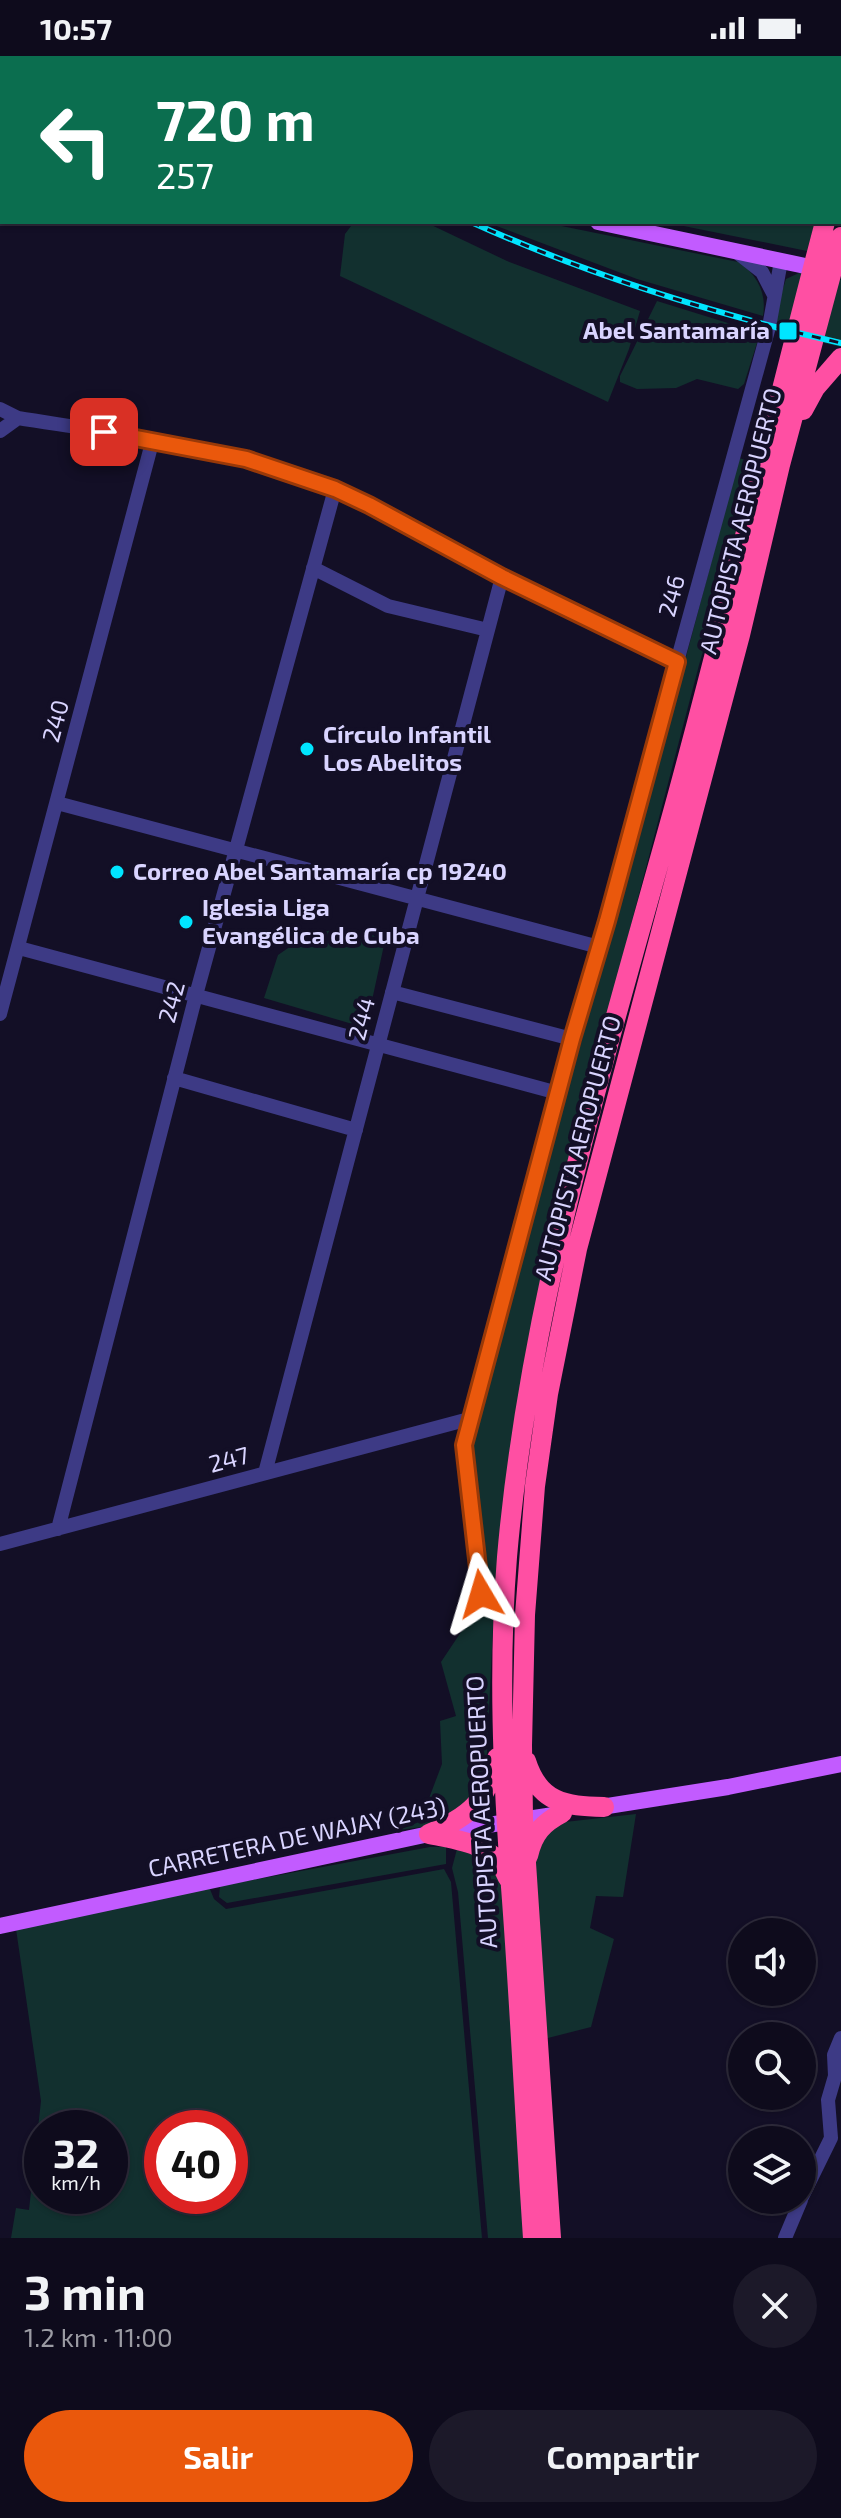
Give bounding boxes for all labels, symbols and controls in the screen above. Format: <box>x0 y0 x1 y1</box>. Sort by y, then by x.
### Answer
text: 10:57 <box>40 10 112 46</box>
text: 720 m <box>156 85 315 152</box>
icon: left <box>24 88 128 192</box>
text: 257 <box>156 153 214 196</box>
place label: Abel Santamaría <box>583 315 770 344</box>
marker: Abel Santamaría <box>777 320 799 342</box>
street label: AUTOPISTA AEROPUERTO <box>692 385 787 657</box>
pin <box>70 398 138 466</box>
icon: arrive <box>82 410 126 454</box>
street label: 246 <box>651 572 690 620</box>
street label: 240 <box>35 696 74 745</box>
place label: Círculo Infantil Los Abelitos <box>323 719 491 776</box>
marker: Círculo Infantil Los Abelitos <box>298 740 316 758</box>
place label: Correo Abel Santamaría cp 19240 <box>133 856 507 885</box>
marker: Correo Abel Santamaría cp 19240 <box>108 863 126 881</box>
place label: Iglesia Liga Evangélica de Cuba <box>202 892 420 949</box>
marker: Iglesia Liga Evangélica de Cuba <box>177 913 195 931</box>
street label: 242 <box>151 978 190 1026</box>
street label: 244 <box>341 994 380 1043</box>
street label: AUTOPISTA AEROPUERTO <box>527 1012 626 1283</box>
street label: 247 <box>205 1439 252 1478</box>
position arrow <box>439 1552 523 1636</box>
street label: AUTOPISTA AEROPUERTO <box>459 1675 502 1949</box>
street label: CARRETERA DE WAJAY (243) <box>145 1791 448 1882</box>
map controls <box>728 1918 816 2214</box>
button: sound <box>728 1918 816 2006</box>
button: search <box>728 2022 816 2110</box>
speed limit sign: 40 <box>144 2110 248 2214</box>
button: layers <box>728 2126 816 2214</box>
text: 32 <box>53 2128 99 2176</box>
text: km/h <box>51 2170 101 2194</box>
text: 3 min <box>24 2262 146 2320</box>
button: close <box>733 2264 817 2348</box>
text: 1.2 km · 11:00 <box>24 2321 173 2352</box>
button: Salir <box>24 2410 413 2502</box>
button: Compartir <box>429 2410 817 2502</box>

